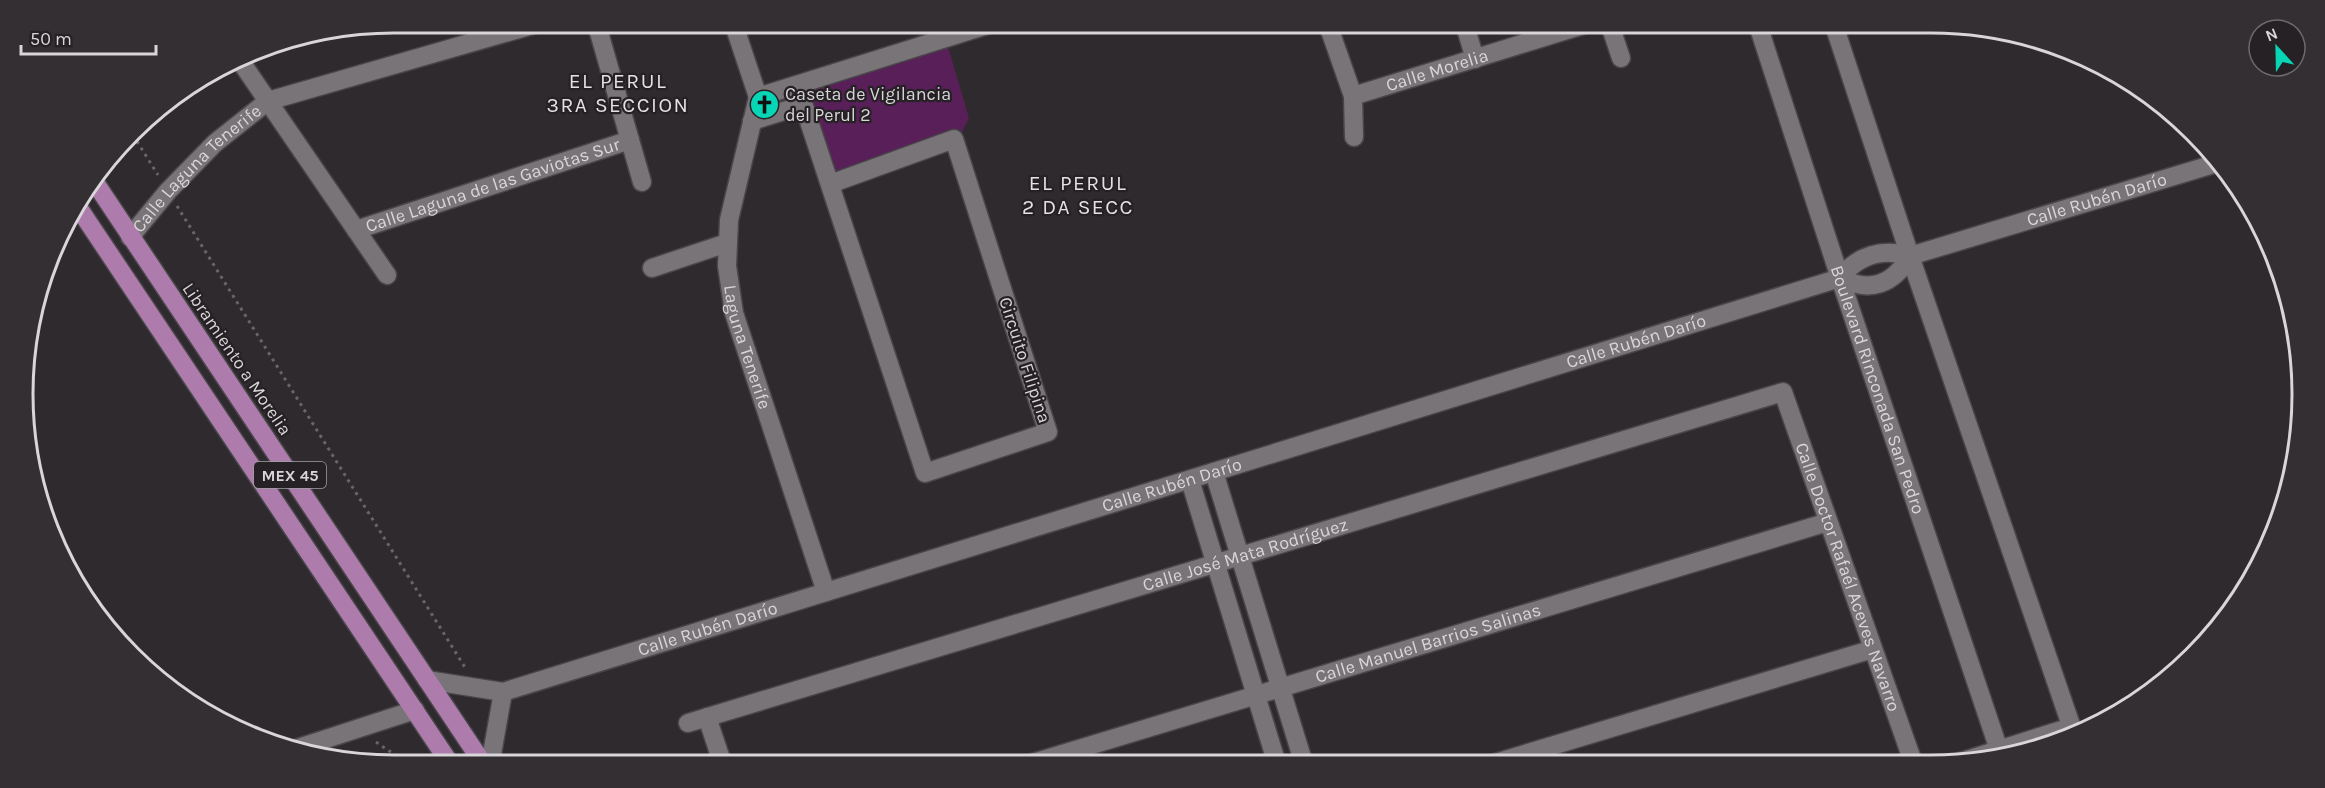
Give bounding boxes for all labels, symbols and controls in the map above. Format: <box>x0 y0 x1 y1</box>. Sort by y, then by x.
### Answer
scale bar <box>21 18 156 56</box>
north arrow <box>2247 18 2307 78</box>
text: N <box>2263 24 2280 46</box>
text: 50 m <box>30 28 72 50</box>
street label: Calle Morelia <box>1383 44 1491 96</box>
district label: EL PERUL 3RA SECCION <box>547 69 689 117</box>
place label: Caseta de Vigilancia del Perul 2 <box>785 83 951 126</box>
church icon: Caseta de Vigilancia del Perul 2 <box>748 88 780 120</box>
street label: Calle Laguna Tenerife <box>127 100 266 237</box>
street label: Calle Laguna de las Gaviotas Sur <box>363 133 623 237</box>
street label: Calle Rubén Darío <box>2024 168 2169 231</box>
district label: EL PERUL 2 DA SECC <box>1022 171 1134 219</box>
street label: Boulevard Rinconada San Pedro <box>1826 263 1930 517</box>
street label: Libramiento a Morelia <box>178 278 296 440</box>
street label: Laguna Tenerife <box>719 283 776 412</box>
street label: Circuito Filipina <box>994 294 1056 426</box>
street label: Calle Rubén Darío <box>1563 309 1709 373</box>
street label: Calle Doctor Rafaél Aceves Navarro <box>1791 440 1905 714</box>
street label: Calle Rubén Darío <box>1099 453 1244 517</box>
road number: MEX 45 <box>254 462 326 488</box>
street label: Calle José Mata Rodríguez <box>1140 513 1350 596</box>
street label: Calle Rubén Darío <box>635 597 780 661</box>
street label: Calle Manuel Barrios Salinas <box>1313 599 1544 688</box>

